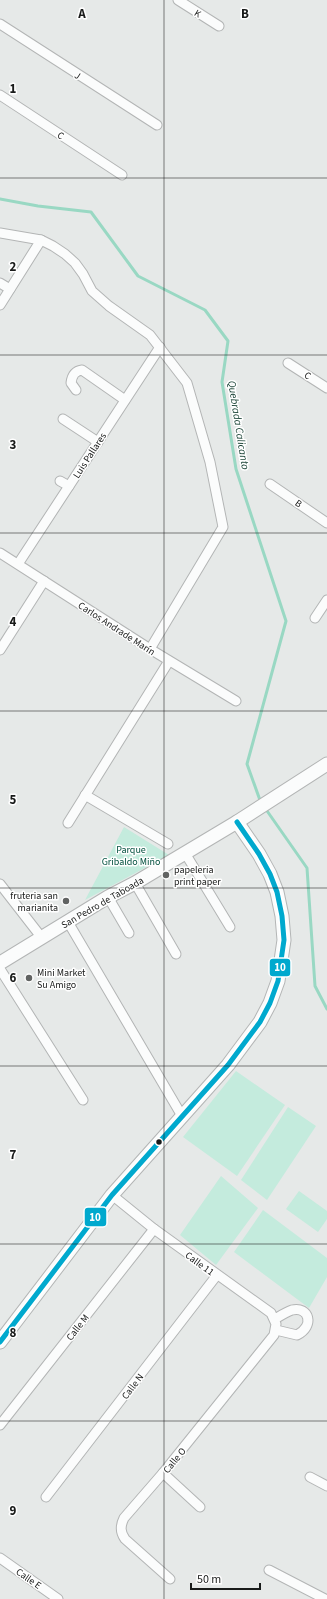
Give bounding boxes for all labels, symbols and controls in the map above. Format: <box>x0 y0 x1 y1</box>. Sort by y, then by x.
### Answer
text: A <box>77 5 86 23</box>
text: B <box>241 5 249 23</box>
street label: K <box>191 6 204 21</box>
street label: J <box>72 69 83 83</box>
text: 1 <box>10 80 17 98</box>
street label: C <box>54 128 67 143</box>
text: 2 <box>10 258 17 276</box>
street label: C <box>301 368 314 383</box>
water label: Quebrada Calicanto <box>224 379 253 471</box>
street label: Luis Pallares <box>70 430 110 481</box>
text: 3 <box>10 436 17 454</box>
street label: B <box>292 496 305 511</box>
street label: Carlos Andrade Marín <box>75 599 158 659</box>
text: 4 <box>10 613 17 631</box>
text: 5 <box>10 791 17 809</box>
park label: Parque Gribaldo Miño <box>102 843 160 869</box>
place label: papeleria print paper <box>174 863 221 889</box>
marker: papeleria print paper <box>161 870 171 880</box>
street label: San Pedro de Taboada <box>59 874 146 932</box>
place label: fruteria san marianita <box>10 889 58 915</box>
marker: fruteria san marianita <box>61 896 71 906</box>
line badge: 10 <box>269 958 291 977</box>
text: 10 <box>274 960 286 975</box>
place label: Mini Market Su Amigo <box>37 966 86 992</box>
text: 6 <box>10 969 17 987</box>
marker: Mini Market Su Amigo <box>24 973 34 983</box>
unlabelled marker <box>154 1137 164 1147</box>
text: 7 <box>10 1146 17 1164</box>
line badge: 10 <box>84 1207 107 1227</box>
text: 10 <box>89 1210 101 1225</box>
street label: Calle 11 <box>182 1249 217 1279</box>
street label: Calle M <box>63 1311 93 1344</box>
text: 8 <box>10 1324 17 1342</box>
street label: Calle N <box>118 1371 147 1403</box>
street label: Calle O <box>160 1445 190 1476</box>
text: 9 <box>10 1502 17 1520</box>
street label: Calle E <box>13 1565 44 1593</box>
scale bar <box>191 1565 260 1591</box>
text: 50 m <box>197 1571 221 1588</box>

